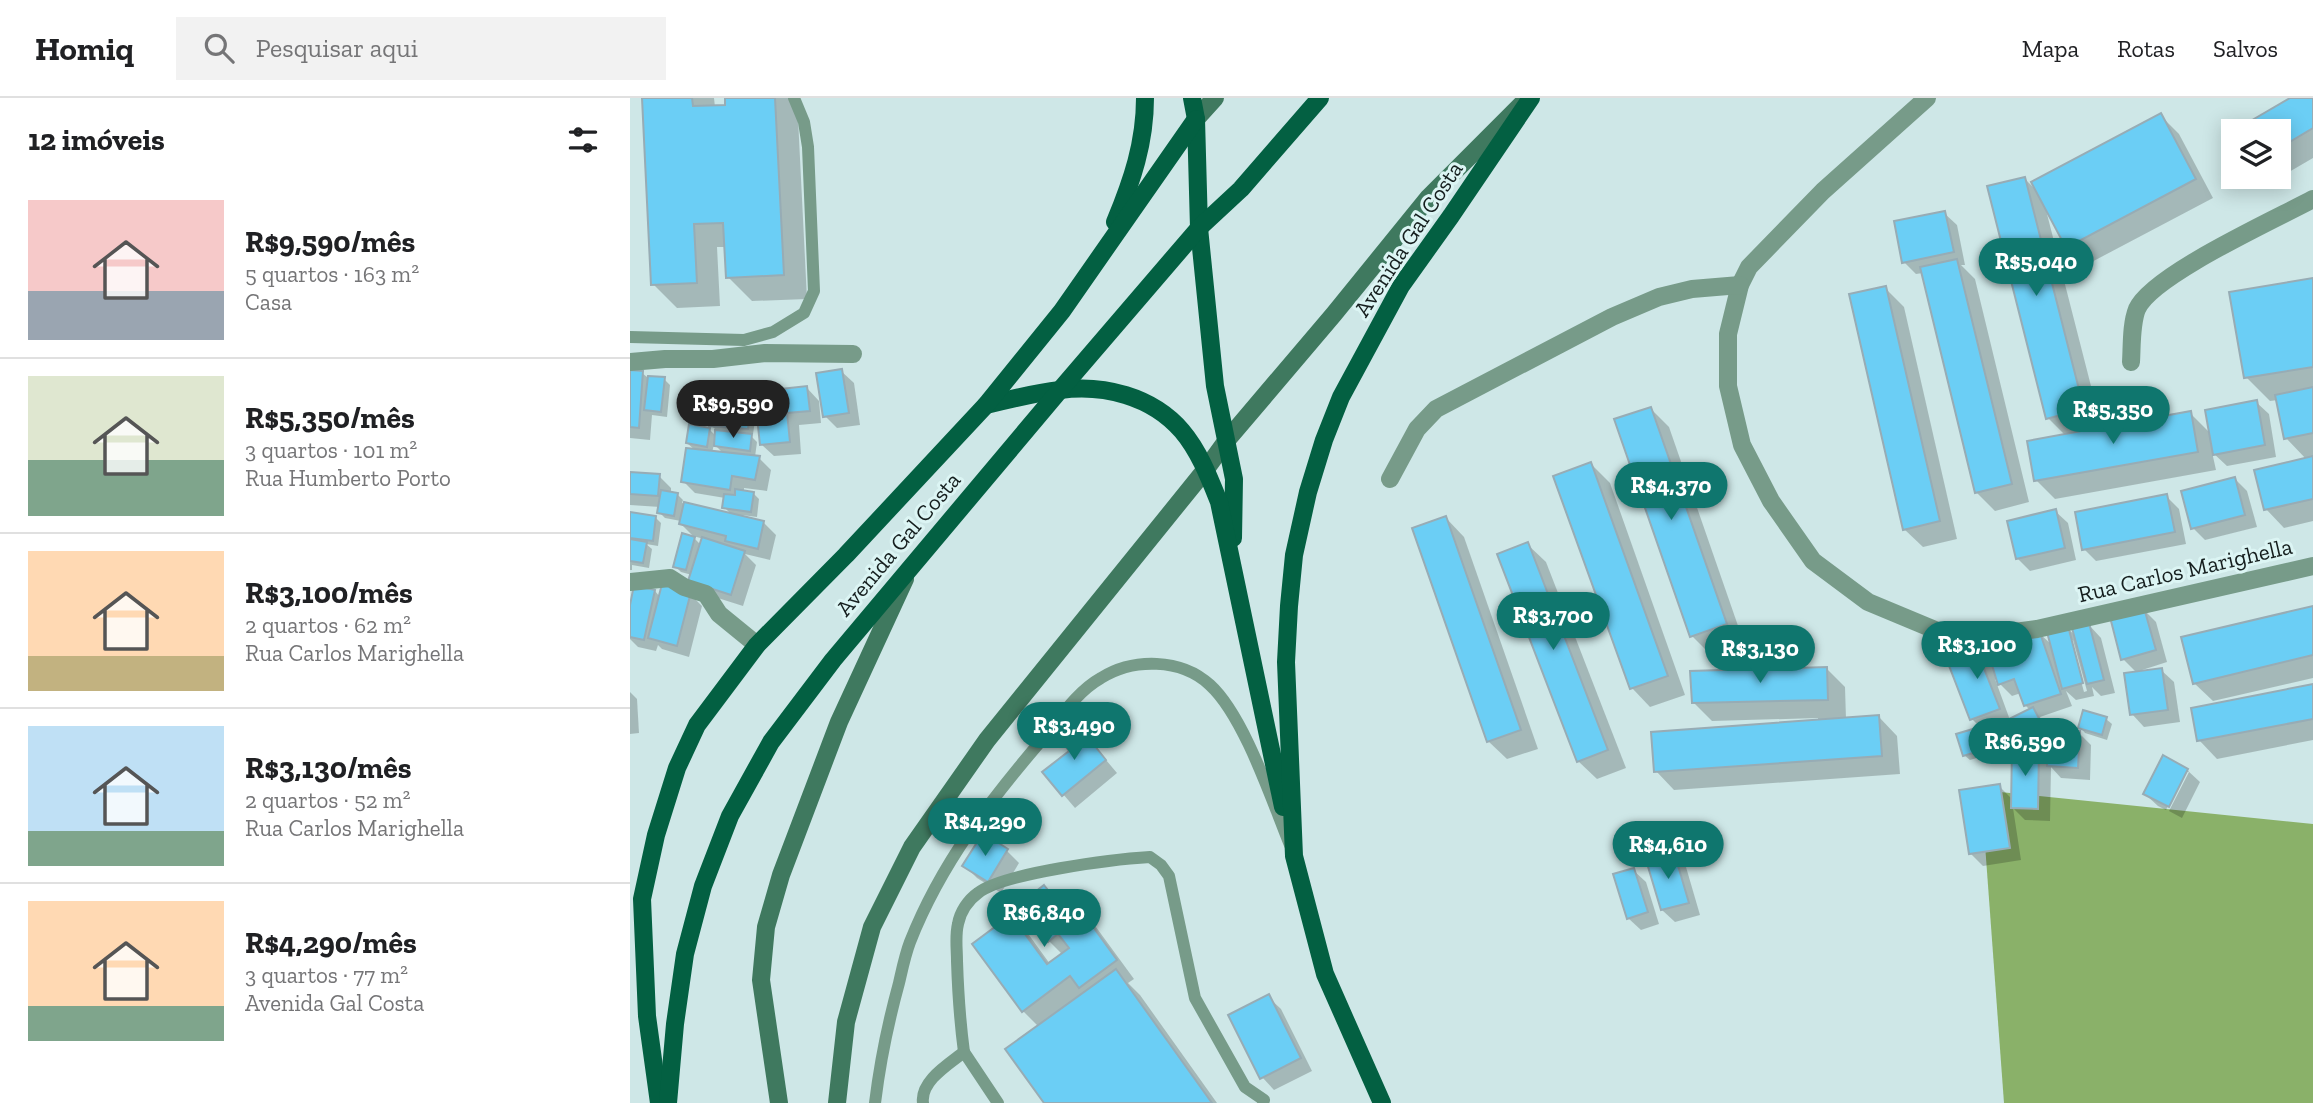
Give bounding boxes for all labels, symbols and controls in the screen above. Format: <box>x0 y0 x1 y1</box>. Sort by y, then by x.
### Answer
search box <box>176 17 666 80</box>
text: Homiq <box>35 29 134 68</box>
icon: search <box>200 29 238 67</box>
text: Pesquisar aqui <box>256 32 418 64</box>
text: Mapa <box>2022 34 2079 63</box>
text: Rotas <box>2117 34 2175 63</box>
text: Salvos <box>2213 34 2278 63</box>
map controls <box>2221 119 2291 189</box>
button: layers <box>2221 119 2291 189</box>
icon: filters <box>564 121 602 159</box>
text: 12 imóveis <box>28 122 165 158</box>
street label: Avenida Gal Costa <box>1347 156 1469 322</box>
text: R$9,590/mês <box>245 224 415 260</box>
icon: home <box>84 228 168 312</box>
pin: R$5,040 <box>1971 238 2101 298</box>
text: R$5,040 <box>1995 247 2077 275</box>
text: 5 quartos · 163 m² <box>245 260 419 288</box>
text: Casa <box>245 288 292 316</box>
pin: R$9,590 <box>668 380 798 440</box>
pin: R$5,350 <box>2048 386 2178 446</box>
text: R$9,590 <box>693 389 773 417</box>
text: R$5,350 <box>2073 395 2153 423</box>
text: R$5,350/mês <box>245 400 415 436</box>
icon: home <box>84 404 168 488</box>
text: 3 quartos · 101 m² <box>245 436 417 464</box>
pin: R$4,370 <box>1606 462 1736 522</box>
text: Rua Humberto Porto <box>245 464 451 492</box>
street label: Avenida Gal Costa <box>830 466 966 622</box>
text: R$4,370 <box>1630 471 1712 499</box>
street label: Rua Carlos Marighella <box>2075 532 2295 608</box>
text: R$3,100/mês <box>245 575 413 611</box>
icon: home <box>84 579 168 663</box>
pin: R$3,700 <box>1488 592 1618 652</box>
text: R$3,700 <box>1513 601 1593 629</box>
text: 2 quartos · 62 m² <box>245 611 411 639</box>
pin: R$3,100 <box>1912 622 2042 681</box>
pin: R$3,130 <box>1695 626 1825 685</box>
text: R$3,100 <box>1937 630 2017 658</box>
text: R$3,130 <box>1721 634 1799 662</box>
text: Rua Carlos Marighella <box>245 639 464 667</box>
pin: R$3,490 <box>1009 702 1139 762</box>
text: R$3,490 <box>1033 711 1115 739</box>
pin: R$6,590 <box>1960 718 2090 778</box>
text: R$6,590 <box>1985 727 2065 755</box>
text: R$3,130/mês <box>245 750 412 786</box>
icon: home <box>84 754 168 838</box>
text: 2 quartos · 52 m² <box>245 786 411 814</box>
pin: R$4,290 <box>920 798 1050 858</box>
text: R$4,290 <box>944 807 1026 835</box>
text: Rua Carlos Marighella <box>245 814 464 842</box>
pin: R$4,610 <box>1603 822 1733 881</box>
text: R$4,610 <box>1629 830 1707 858</box>
pin: R$6,840 <box>979 890 1109 949</box>
text: R$6,840 <box>1003 898 1085 926</box>
text: R$4,290/mês <box>245 925 417 961</box>
icon: home <box>84 929 168 1013</box>
text: 3 quartos · 77 m² <box>245 961 408 989</box>
text: Avenida Gal Costa <box>245 989 424 1017</box>

